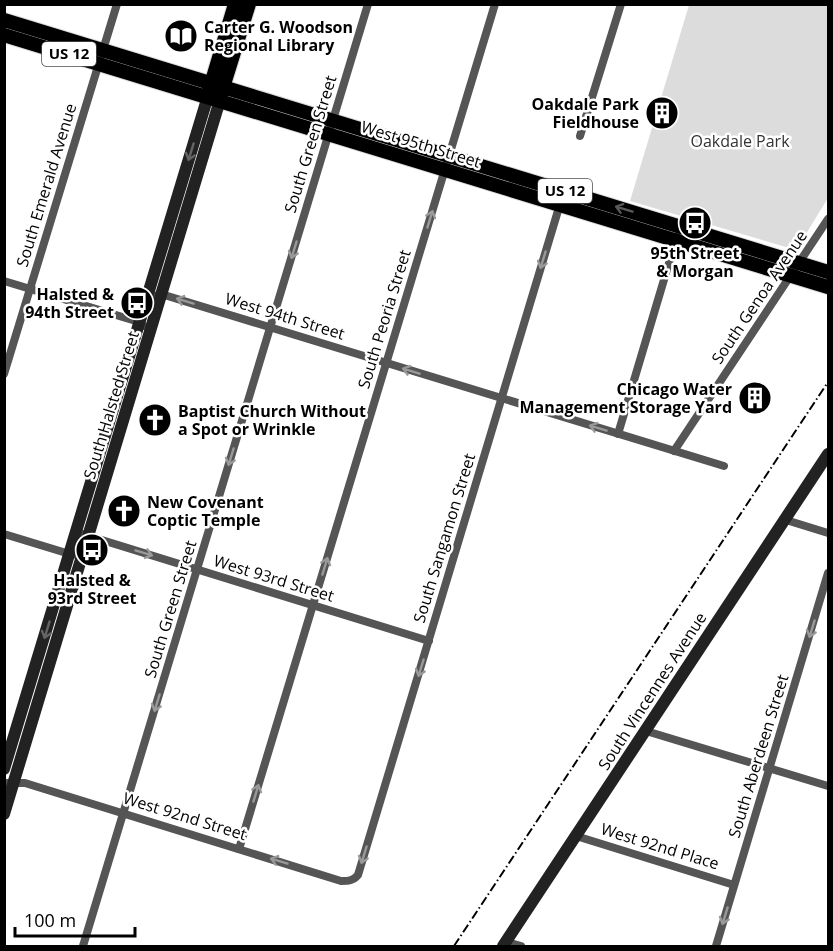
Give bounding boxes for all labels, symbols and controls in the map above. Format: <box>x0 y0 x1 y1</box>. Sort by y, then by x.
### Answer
place label: Carter G. Woodson Regional Library <box>204 16 353 56</box>
library icon: Carter G. Woodson Regional Library <box>163 18 199 54</box>
road number: US 12 <box>42 42 96 66</box>
street label: South Green Street <box>279 72 341 215</box>
place label: Oakdale Park Fieldhouse <box>532 93 639 133</box>
building icon: Oakdale Park Fieldhouse <box>644 95 680 131</box>
street label: South Emerald Avenue <box>11 101 81 269</box>
street label: West 95th Street <box>359 115 484 173</box>
park label: Oakdale Park <box>690 130 790 152</box>
one-way arrow <box>185 142 196 161</box>
road number: US 12 <box>538 179 592 203</box>
one-way arrow <box>615 203 634 214</box>
bus stop icon: 95th Street & Morgan <box>677 205 713 241</box>
one-way arrow <box>425 210 436 229</box>
street label: South Genoa Avenue <box>706 226 812 368</box>
one-way arrow <box>288 240 299 259</box>
place label: 95th Street & Morgan <box>651 242 739 282</box>
street label: South Peoria Street <box>352 246 416 391</box>
one-way arrow <box>537 250 548 269</box>
place label: Halsted & 94th Street <box>25 283 114 323</box>
bus stop icon: Halsted & 94th Street <box>119 285 155 321</box>
street label: West 94th Street <box>223 287 348 345</box>
one-way arrow <box>176 295 195 306</box>
street label: South Halsted Street <box>78 328 144 482</box>
one-way arrow <box>402 364 421 375</box>
place label: Chicago Water Management Storage Yard <box>520 378 732 418</box>
building icon: Chicago Water Management Storage Yard <box>737 380 773 416</box>
place label: Baptist Church Without a Spot or Wrinkle <box>178 400 366 440</box>
church icon: Baptist Church Without a Spot or Wrinkle <box>137 402 173 438</box>
one-way arrow <box>588 422 607 433</box>
one-way arrow <box>225 447 236 466</box>
street label: South Sangamon Street <box>408 450 480 625</box>
place label: New Covenant Coptic Temple <box>147 491 264 531</box>
church icon: New Covenant Coptic Temple <box>106 493 142 529</box>
bus stop icon: Halsted & 93rd Street <box>74 532 110 568</box>
street label: South Green Street <box>139 537 201 680</box>
one-way arrow <box>134 548 153 559</box>
street label: West 93rd Street <box>211 549 337 607</box>
one-way arrow <box>320 557 331 576</box>
place label: Halsted & 93rd Street <box>48 569 136 609</box>
street label: South Vincennes Avenue <box>593 608 711 774</box>
one-way arrow <box>806 619 817 638</box>
one-way arrow <box>41 620 52 639</box>
one-way arrow <box>415 658 426 677</box>
street label: South Aberdeen Street <box>723 671 793 840</box>
one-way arrow <box>151 694 162 713</box>
one-way arrow <box>251 784 262 803</box>
street label: West 92nd Street <box>121 787 250 845</box>
street label: West 92nd Place <box>598 818 722 874</box>
one-way arrow <box>358 845 369 864</box>
one-way arrow <box>270 855 289 866</box>
scale bar <box>15 900 135 938</box>
one-way arrow <box>719 907 730 926</box>
text: 100 m <box>24 908 76 932</box>

